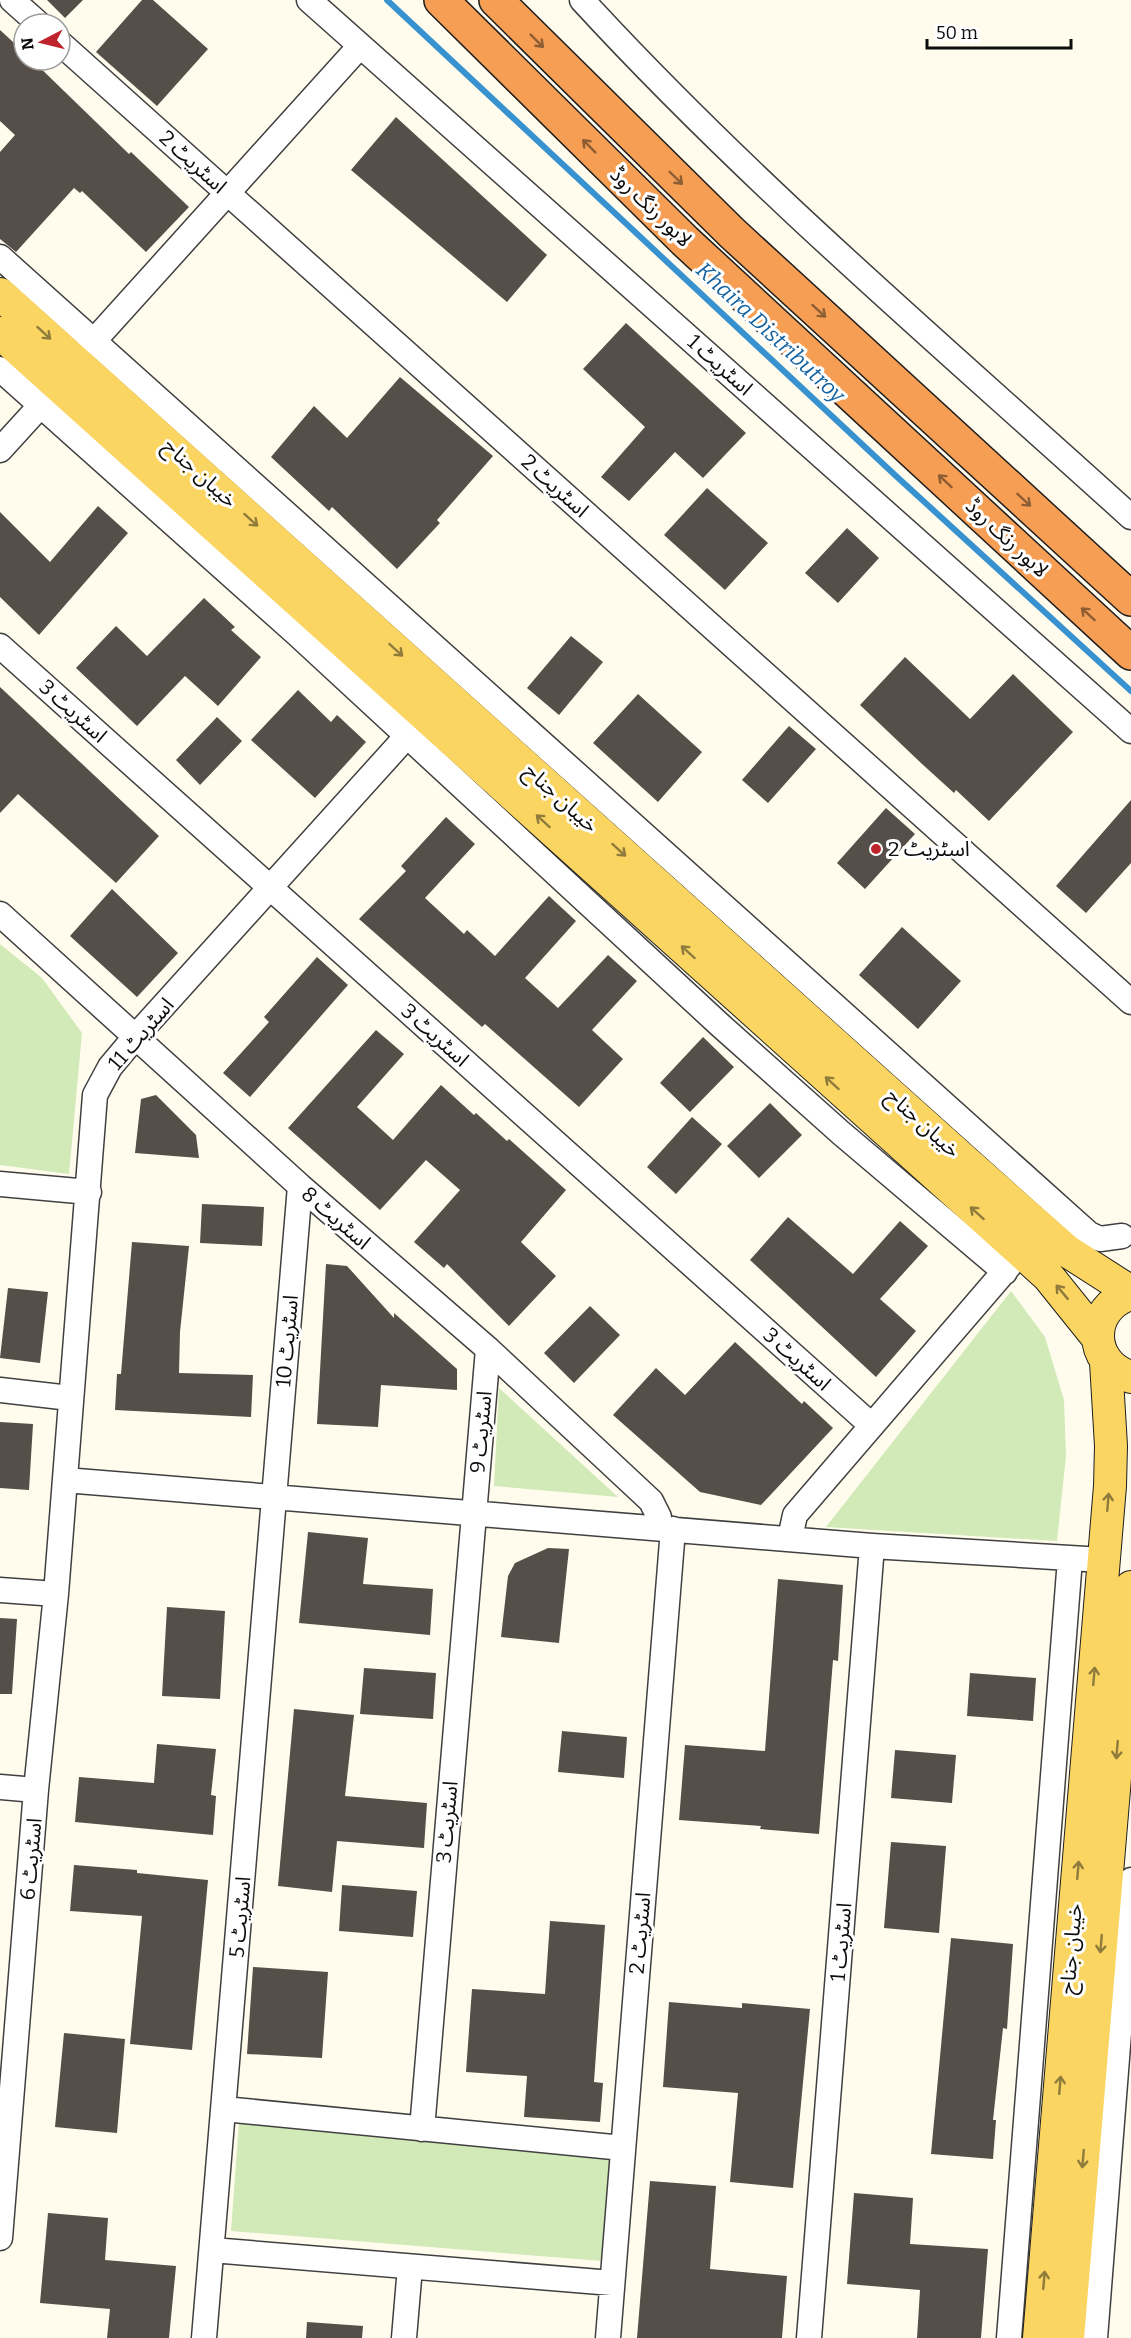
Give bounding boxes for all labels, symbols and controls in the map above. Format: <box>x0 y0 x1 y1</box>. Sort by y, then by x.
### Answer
north arrow <box>12 12 72 72</box>
scale bar <box>927 12 1071 50</box>
text: 50 m <box>936 22 978 44</box>
one-way arrow <box>530 34 544 49</box>
text: N <box>17 36 38 51</box>
street label: اسٹریٹ 2 <box>154 125 232 199</box>
one-way arrow <box>581 139 596 154</box>
street label: لاہور رنگ روڈ <box>604 161 698 253</box>
one-way arrow <box>669 171 684 185</box>
water label: Khaira Distributroy <box>691 257 852 409</box>
one-way arrow <box>811 304 826 318</box>
one-way arrow <box>36 326 51 340</box>
street label: اسٹریٹ 1 <box>682 329 758 401</box>
street label: خیبان جناح <box>156 433 243 515</box>
street label: اسٹریٹ 2 <box>516 449 594 523</box>
one-way arrow <box>938 474 953 488</box>
street label: لاہور رنگ روڈ <box>960 493 1054 583</box>
one-way arrow <box>1016 493 1031 507</box>
one-way arrow <box>243 512 258 526</box>
one-way arrow <box>1081 607 1096 621</box>
one-way arrow <box>388 643 403 657</box>
street label: اسٹریٹ 3 <box>34 674 112 748</box>
street label: خیبان جناح <box>517 758 604 840</box>
one-way arrow <box>536 814 551 828</box>
place label: اسٹریٹ 2 <box>888 836 970 862</box>
marker: اسٹریٹ 2 <box>869 842 883 856</box>
one-way arrow <box>611 843 626 857</box>
one-way arrow <box>680 945 695 959</box>
street label: اسٹریٹ 11 <box>102 992 180 1076</box>
street label: اسٹریٹ 3 <box>396 998 474 1072</box>
one-way arrow <box>825 1075 840 1090</box>
street label: خیبان جناح <box>879 1083 966 1165</box>
street label: اسٹریٹ 8 <box>296 1181 376 1255</box>
one-way arrow <box>970 1206 985 1220</box>
one-way arrow <box>1055 1284 1068 1300</box>
street label: اسٹریٹ 10 <box>270 1294 304 1388</box>
street label: اسٹریٹ 3 <box>758 1322 836 1396</box>
street label: اسٹریٹ 9 <box>464 1390 498 1474</box>
one-way arrow <box>1103 1493 1114 1512</box>
one-way arrow <box>1088 1666 1099 1686</box>
one-way arrow <box>1111 1739 1122 1759</box>
street label: اسٹریٹ 3 <box>430 1780 464 1864</box>
street label: اسٹریٹ 6 <box>14 1817 48 1901</box>
one-way arrow <box>1072 1861 1083 1881</box>
street label: اسٹریٹ 5 <box>223 1875 257 1959</box>
street label: اسٹریٹ 2 <box>623 1891 657 1975</box>
street label: اسٹریٹ 1 <box>825 1902 857 1982</box>
street label: خیبان جناح <box>1054 1902 1090 1996</box>
one-way arrow <box>1095 1934 1106 1954</box>
one-way arrow <box>1055 2076 1066 2096</box>
one-way arrow <box>1077 2149 1088 2169</box>
one-way arrow <box>1038 2270 1049 2290</box>

